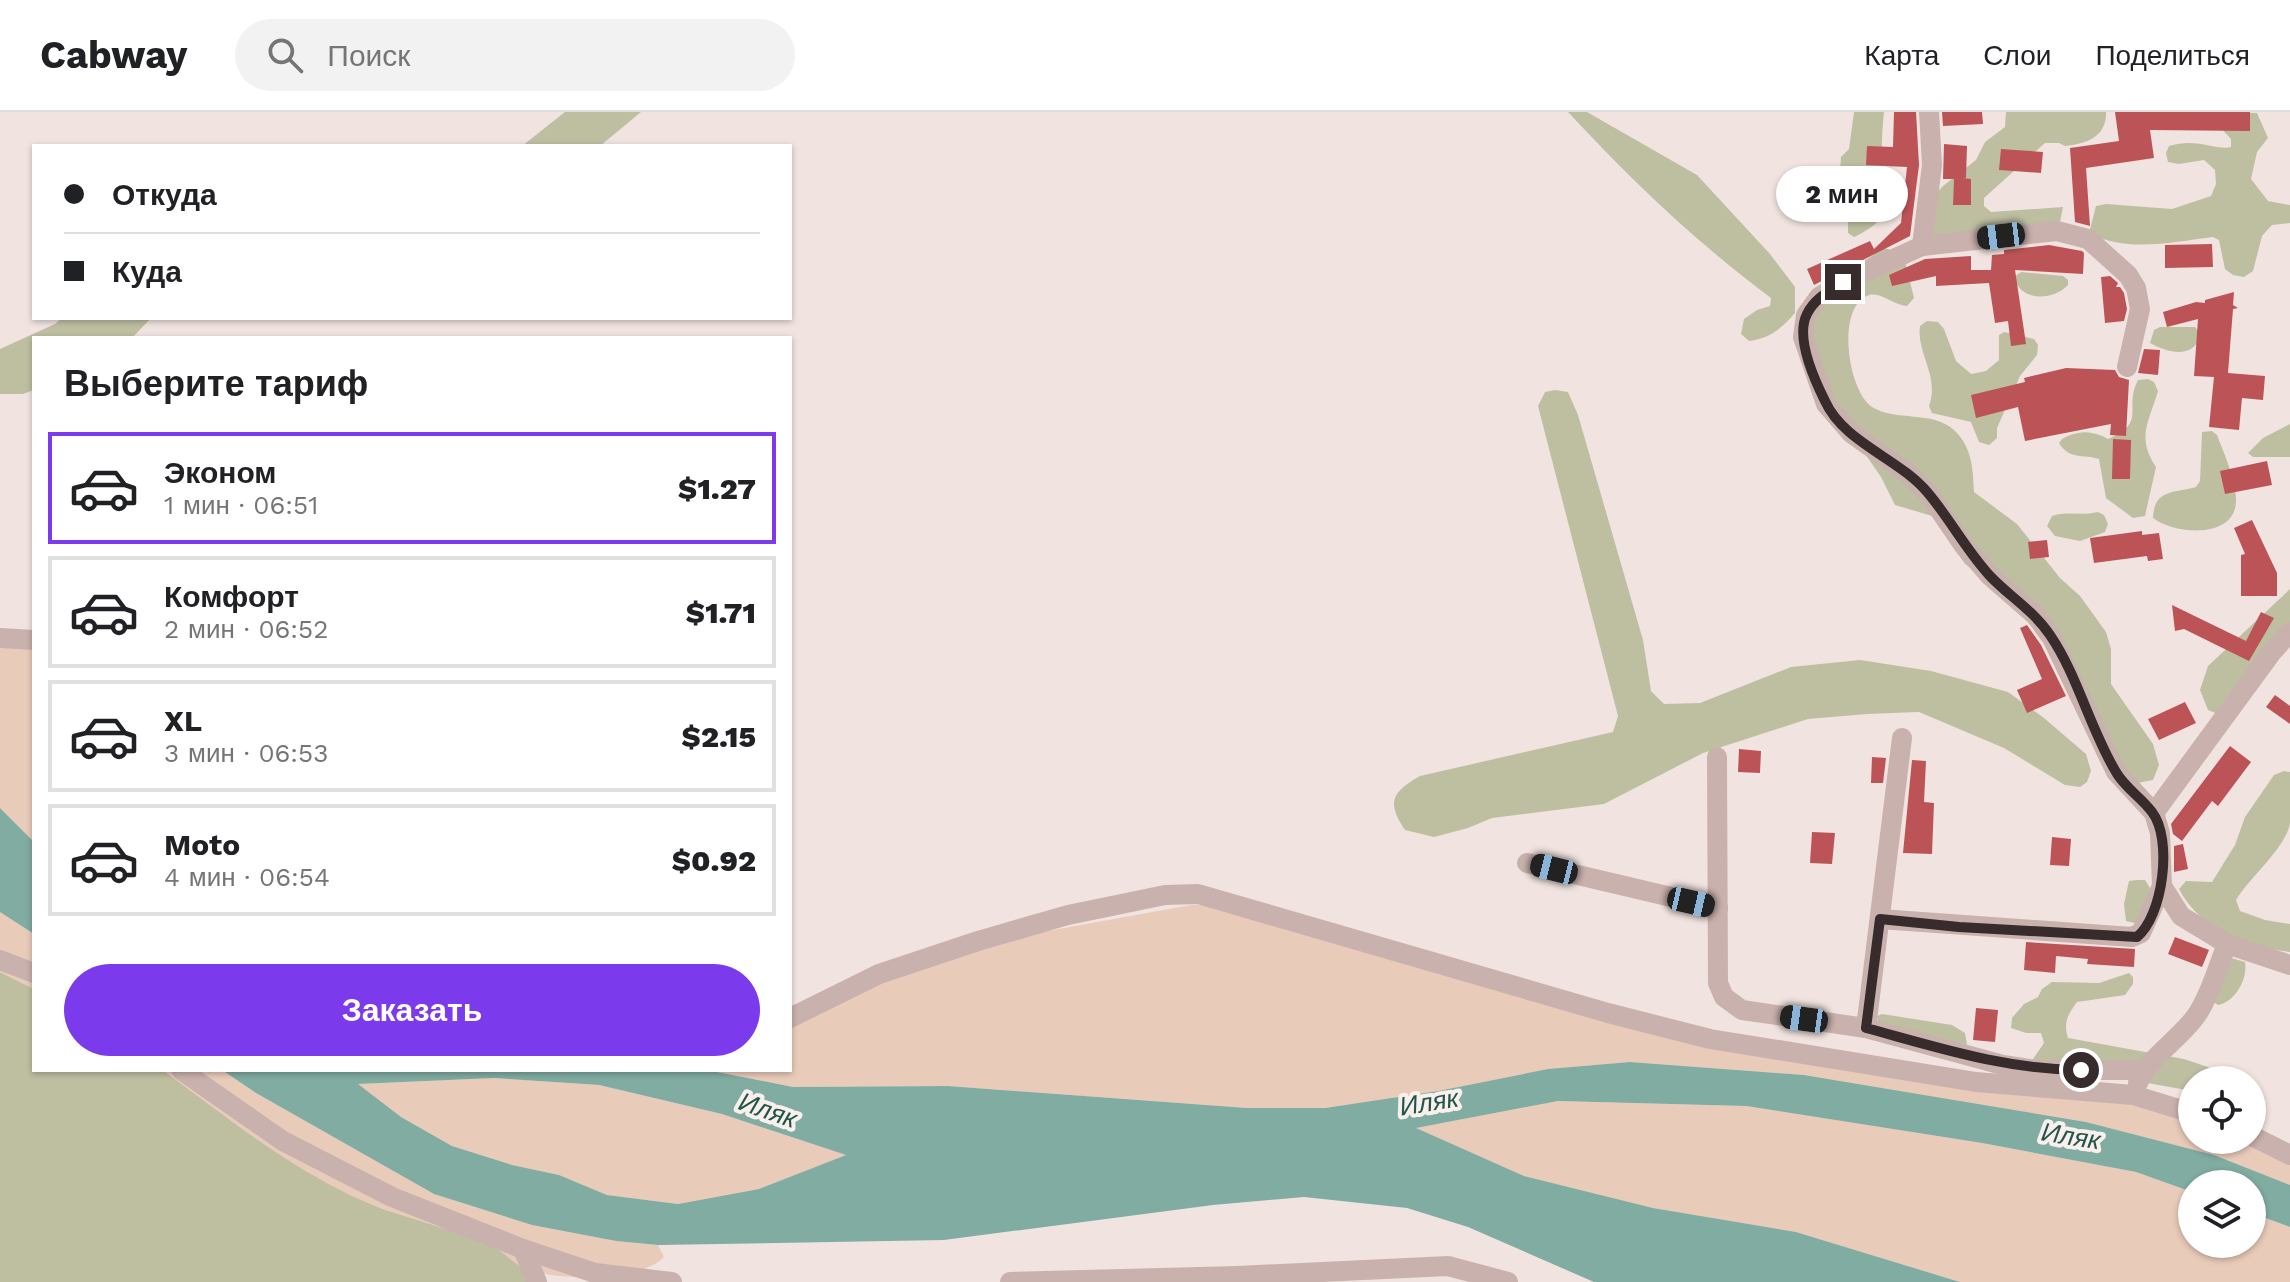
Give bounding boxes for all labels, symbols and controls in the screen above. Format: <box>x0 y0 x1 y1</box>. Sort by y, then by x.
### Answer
search box <box>235 19 795 91</box>
text: Cabway <box>40 33 187 77</box>
icon: search <box>263 33 307 77</box>
text: Поиск <box>327 38 411 73</box>
text: Карта <box>1864 39 1939 72</box>
text: Слои <box>1983 39 2051 72</box>
text: Поделиться <box>2095 39 2250 72</box>
callout: 2 мин <box>1777 166 1909 222</box>
text: Откуда <box>112 177 217 212</box>
text: 2 мин <box>1805 179 1879 209</box>
car <box>1976 221 2026 251</box>
text: Куда <box>112 254 182 289</box>
route end <box>1825 264 1861 300</box>
text: Выберите тариф <box>64 363 368 405</box>
icon: car <box>68 452 140 524</box>
text: Эконом <box>164 455 277 490</box>
text: $1.27 <box>678 471 756 506</box>
text: 1 мин · 06:51 <box>164 490 318 520</box>
icon: car <box>68 576 140 648</box>
text: Комфорт <box>164 579 299 614</box>
text: $1.71 <box>686 595 756 630</box>
text: 2 мин · 06:52 <box>164 614 328 644</box>
icon: car <box>68 700 140 772</box>
text: XL <box>164 703 202 738</box>
text: $2.15 <box>682 719 756 754</box>
text: 3 мин · 06:53 <box>164 738 328 768</box>
icon: car <box>68 824 140 896</box>
text: Moto <box>164 827 240 862</box>
text: $0.92 <box>672 843 756 878</box>
car <box>1528 852 1580 886</box>
text: 4 мин · 06:54 <box>164 862 330 892</box>
car <box>1665 885 1717 919</box>
button: Заказать <box>64 964 760 1056</box>
car <box>1779 1004 1829 1034</box>
route start <box>2063 1052 2099 1088</box>
map controls <box>2178 1066 2266 1258</box>
button: locate <box>2178 1066 2266 1154</box>
water label: Иляк <box>1397 1082 1462 1121</box>
water label: Иляк <box>735 1086 803 1134</box>
water label: Иляк <box>2039 1117 2104 1156</box>
button: layers <box>2178 1170 2266 1258</box>

